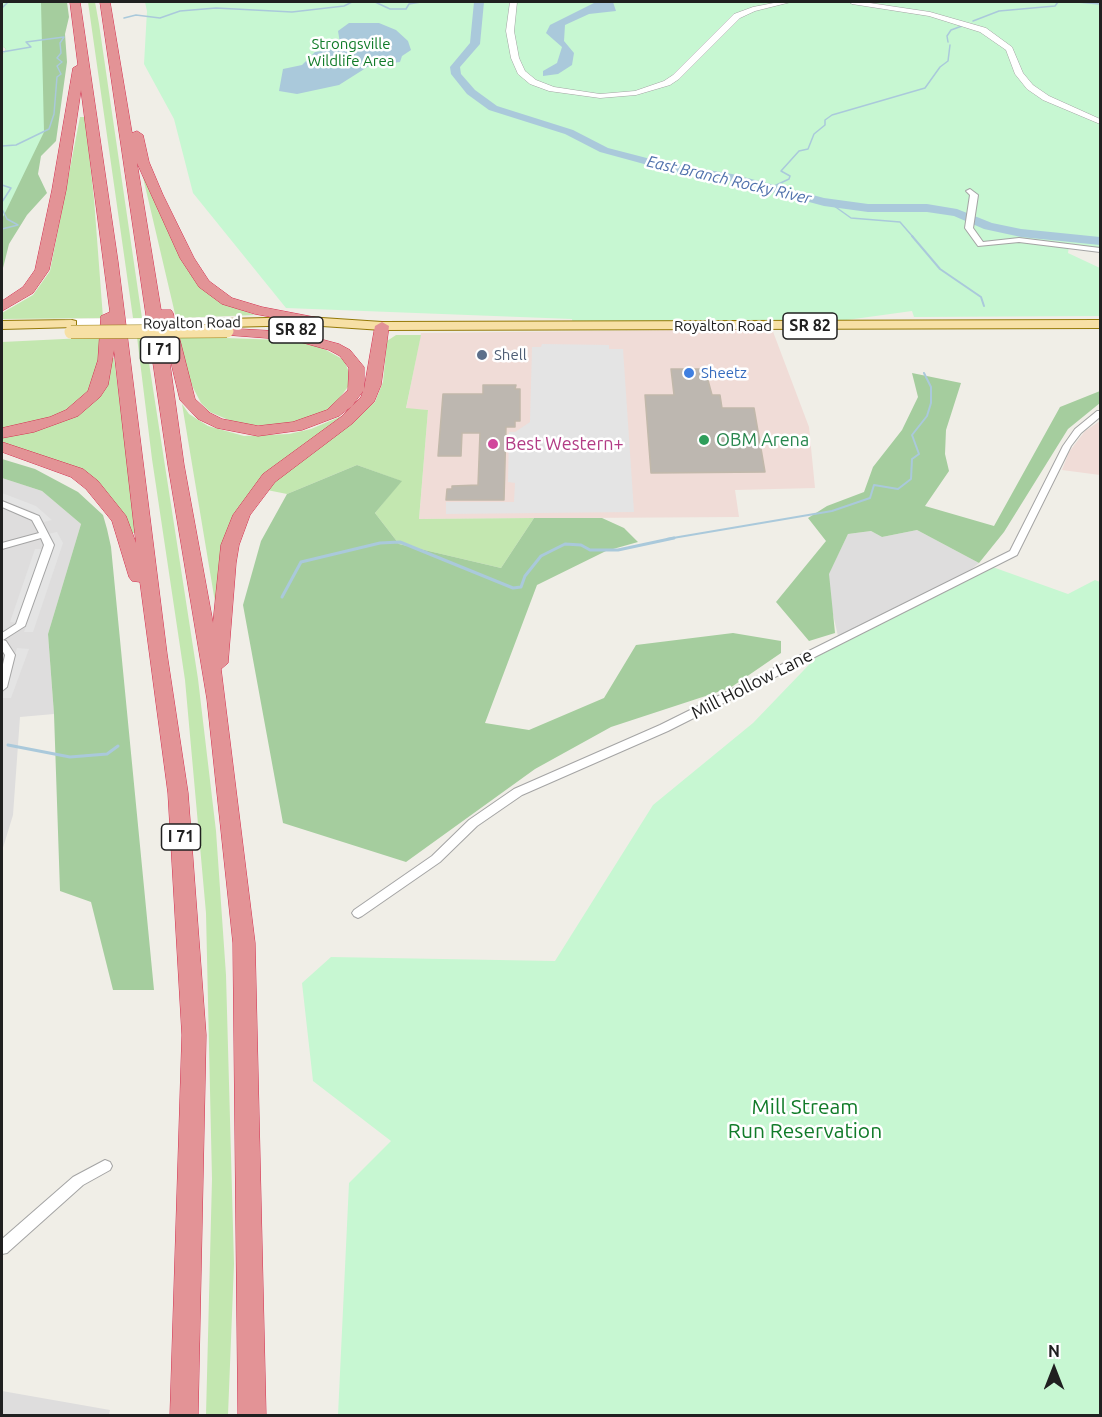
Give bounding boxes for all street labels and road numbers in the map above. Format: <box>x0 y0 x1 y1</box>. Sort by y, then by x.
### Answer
street label: Royalton Road <box>143 313 241 333</box>
road number: SR 82 <box>783 313 837 339</box>
road number: SR 82 <box>269 317 323 343</box>
street label: Royalton Road <box>674 317 772 335</box>
road number: I 71 <box>140 337 180 363</box>
street label: Mill Hollow Lane <box>688 644 816 724</box>
road number: I 71 <box>162 824 201 850</box>

